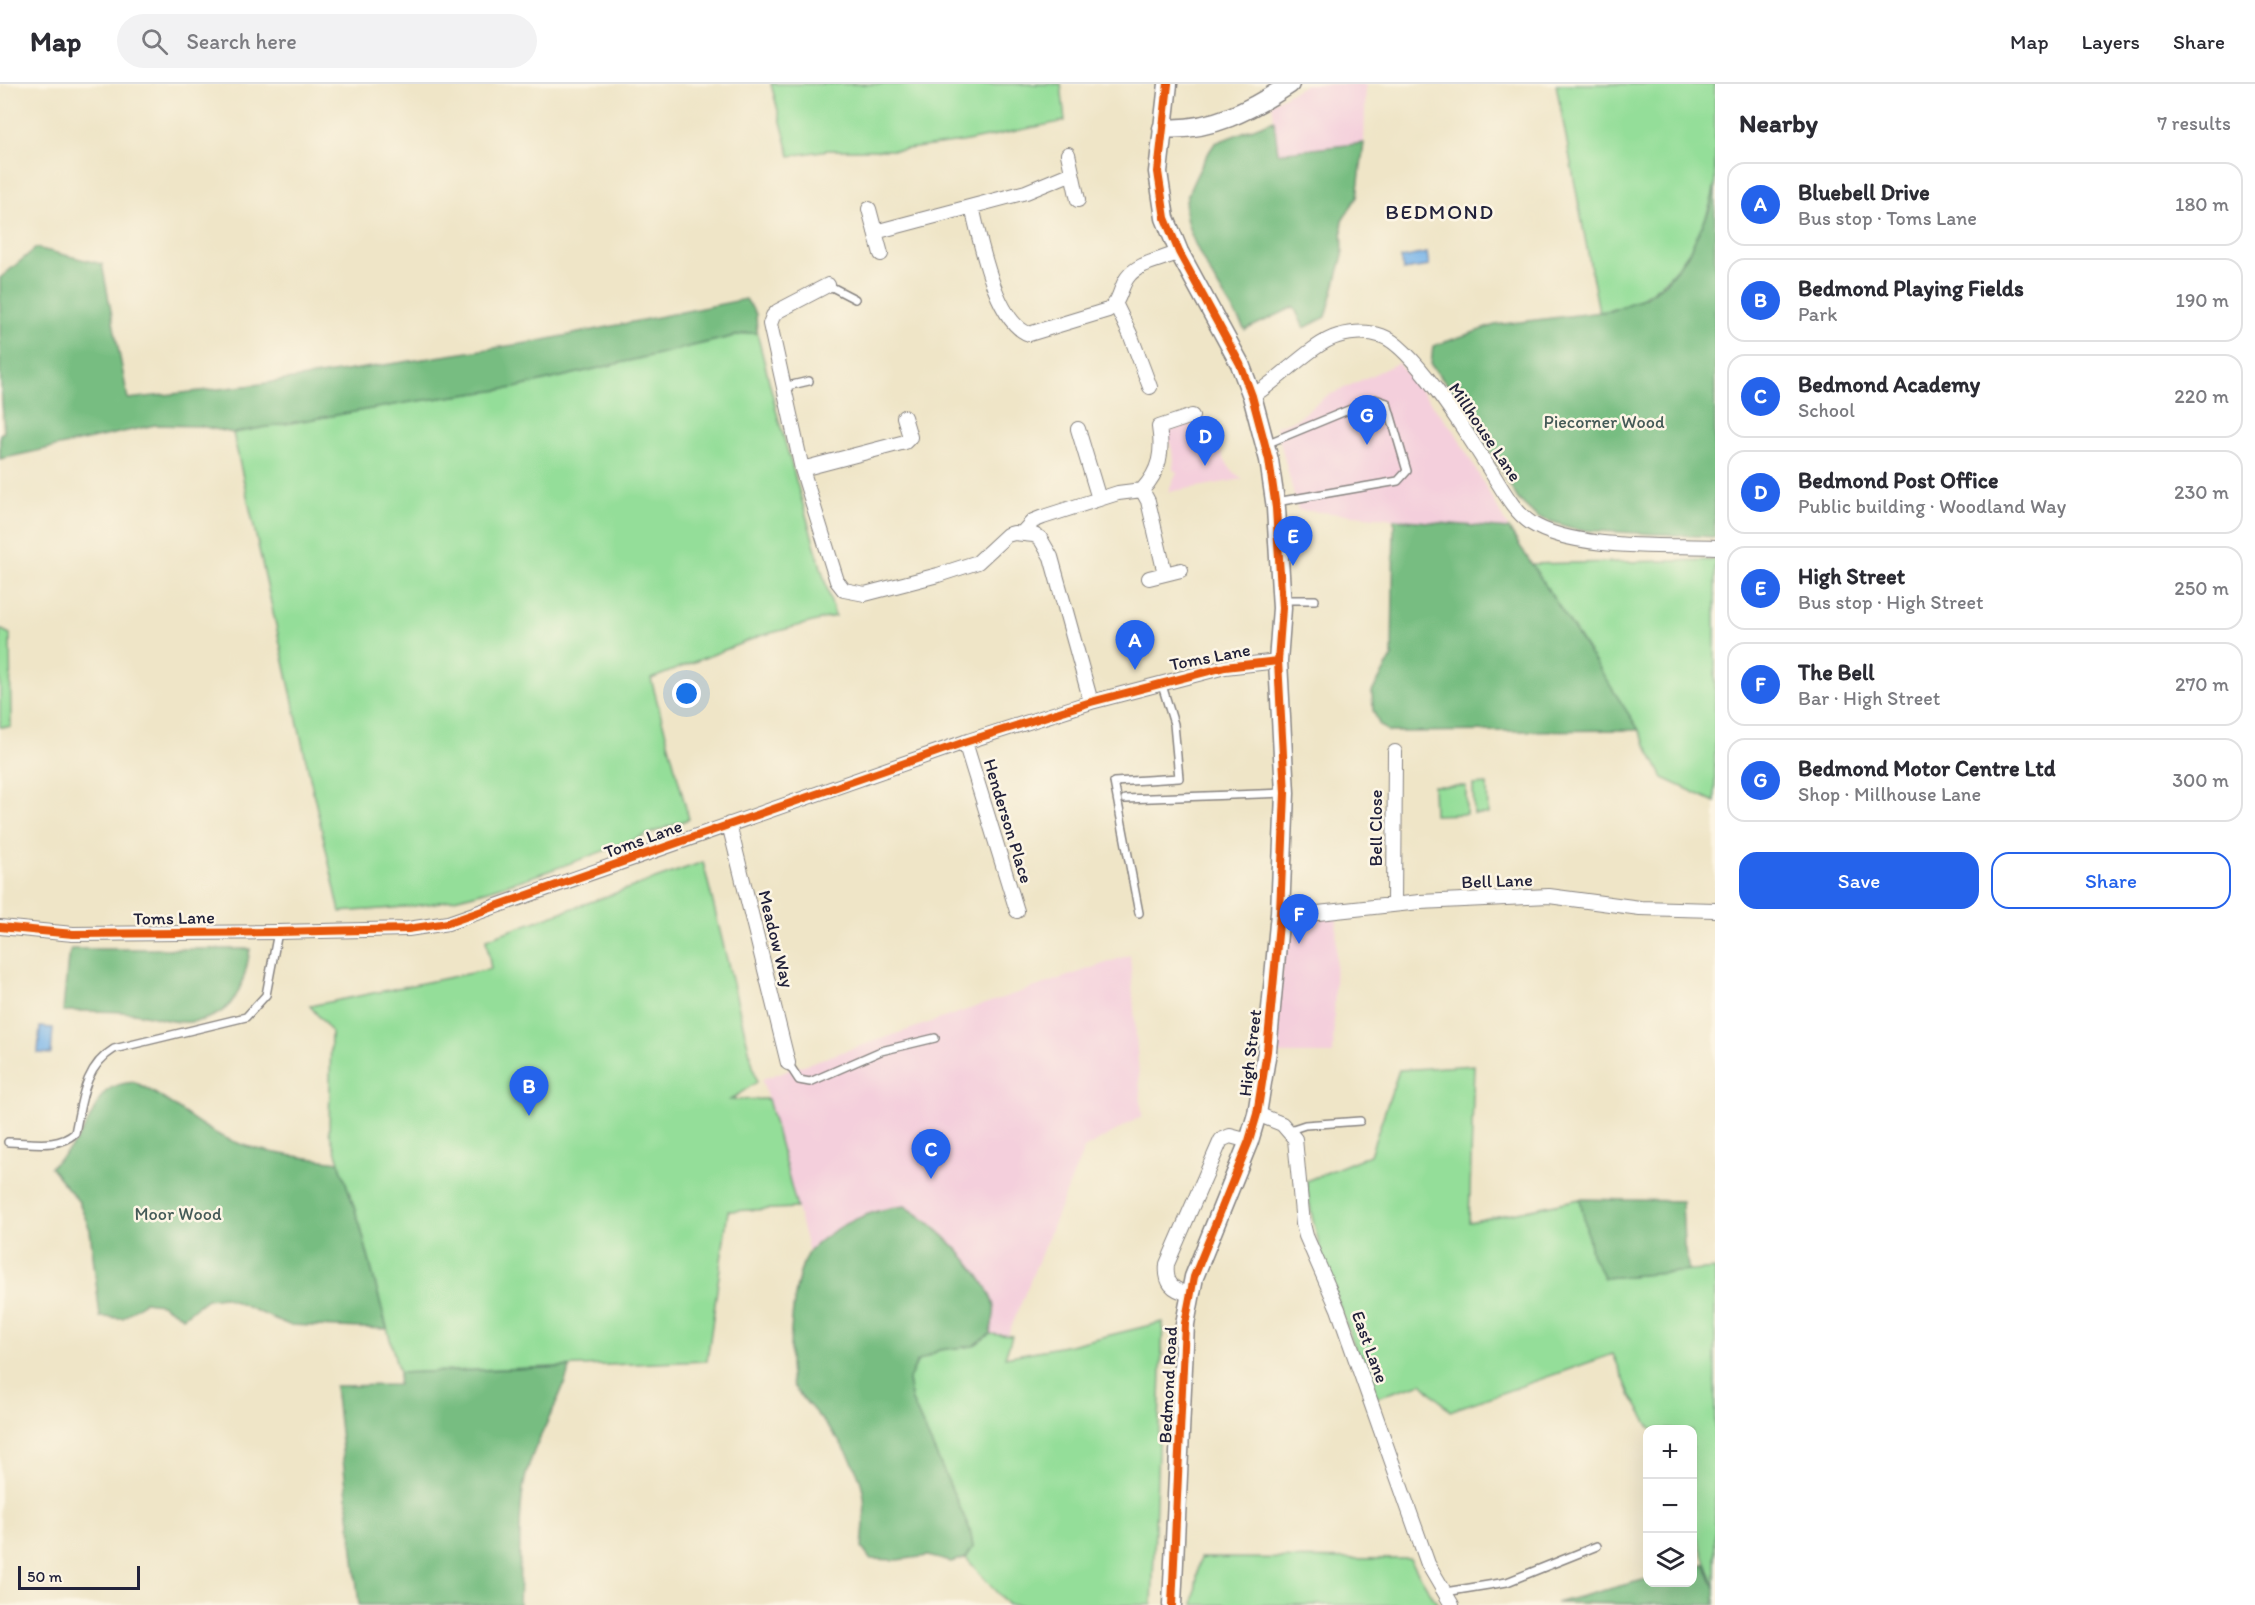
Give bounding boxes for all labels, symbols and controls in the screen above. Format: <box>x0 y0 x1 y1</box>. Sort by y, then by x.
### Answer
search box <box>117 14 537 68</box>
text: Map <box>30 24 81 58</box>
icon: search <box>138 25 171 58</box>
text: Search here <box>186 28 297 55</box>
text: Map <box>2010 29 2049 54</box>
text: Layers <box>2082 29 2140 54</box>
text: Share <box>2173 29 2225 54</box>
text: Nearby <box>1739 107 1818 139</box>
text: 7 results <box>2157 111 2231 135</box>
text: Bluebell Drive <box>1798 179 1930 206</box>
text: A <box>1754 192 1767 216</box>
text: 180 m <box>2175 192 2229 216</box>
district label: BEDMOND <box>1385 199 1495 224</box>
text: Bus stop · Toms Lane <box>1798 206 1977 230</box>
text: Bedmond Playing Fields <box>1798 275 2024 302</box>
text: B <box>1754 288 1767 312</box>
text: 190 m <box>2176 288 2229 312</box>
text: Park <box>1798 302 1837 326</box>
text: Bedmond Academy <box>1798 371 1980 398</box>
street label: Millhouse Lane <box>1444 378 1526 486</box>
text: C <box>1754 384 1767 408</box>
text: 220 m <box>2174 384 2229 408</box>
pin: G <box>1348 396 1386 445</box>
text: School <box>1798 398 1855 422</box>
park label: Piecorner Wood <box>1543 411 1665 433</box>
pin: D <box>1186 416 1224 466</box>
text: Bedmond Post Office <box>1798 467 1998 494</box>
text: D <box>1754 480 1767 504</box>
text: 230 m <box>2174 480 2229 504</box>
text: Public building · Woodland Way <box>1798 494 2066 518</box>
pin: E <box>1274 516 1312 566</box>
text: High Street <box>1798 563 1905 590</box>
text: E <box>1755 576 1766 600</box>
text: 250 m <box>2174 576 2229 600</box>
text: Bus stop · High Street <box>1798 590 1984 614</box>
pin: A <box>1116 620 1154 670</box>
street label: Toms Lane <box>1168 638 1252 676</box>
text: The Bell <box>1798 659 1874 686</box>
text: F <box>1755 672 1766 696</box>
text: 270 m <box>2175 672 2229 696</box>
your location <box>672 679 701 708</box>
text: Bar · High Street <box>1798 686 1940 710</box>
text: Bedmond Motor Centre Ltd <box>1798 755 2056 782</box>
street label: Henderson Place <box>979 756 1037 886</box>
text: G <box>1754 768 1767 792</box>
text: 300 m <box>2172 768 2229 792</box>
text: Shop · Millhouse Lane <box>1798 782 1981 806</box>
street label: Bell Close <box>1365 790 1387 866</box>
street label: Toms Lane <box>601 815 685 863</box>
button: Save <box>1739 852 1979 909</box>
button: Share <box>1991 852 2231 909</box>
street label: Bell Lane <box>1461 869 1533 893</box>
street label: Meadow Way <box>753 888 799 990</box>
pin: F <box>1280 894 1318 944</box>
street label: Toms Lane <box>133 906 215 930</box>
street label: High Street <box>1234 1008 1266 1098</box>
pin: B <box>510 1066 548 1116</box>
pin: C <box>912 1130 950 1179</box>
park label: Moor Wood <box>134 1203 222 1225</box>
street label: East Lane <box>1347 1308 1393 1386</box>
street label: Bedmond Road <box>1154 1326 1182 1444</box>
map controls <box>1643 1425 1697 1587</box>
button: + <box>1643 1425 1697 1479</box>
button: − <box>1643 1479 1697 1533</box>
button: layers <box>1643 1533 1697 1587</box>
scale bar <box>18 1563 140 1590</box>
text: 50 m <box>27 1567 62 1586</box>

